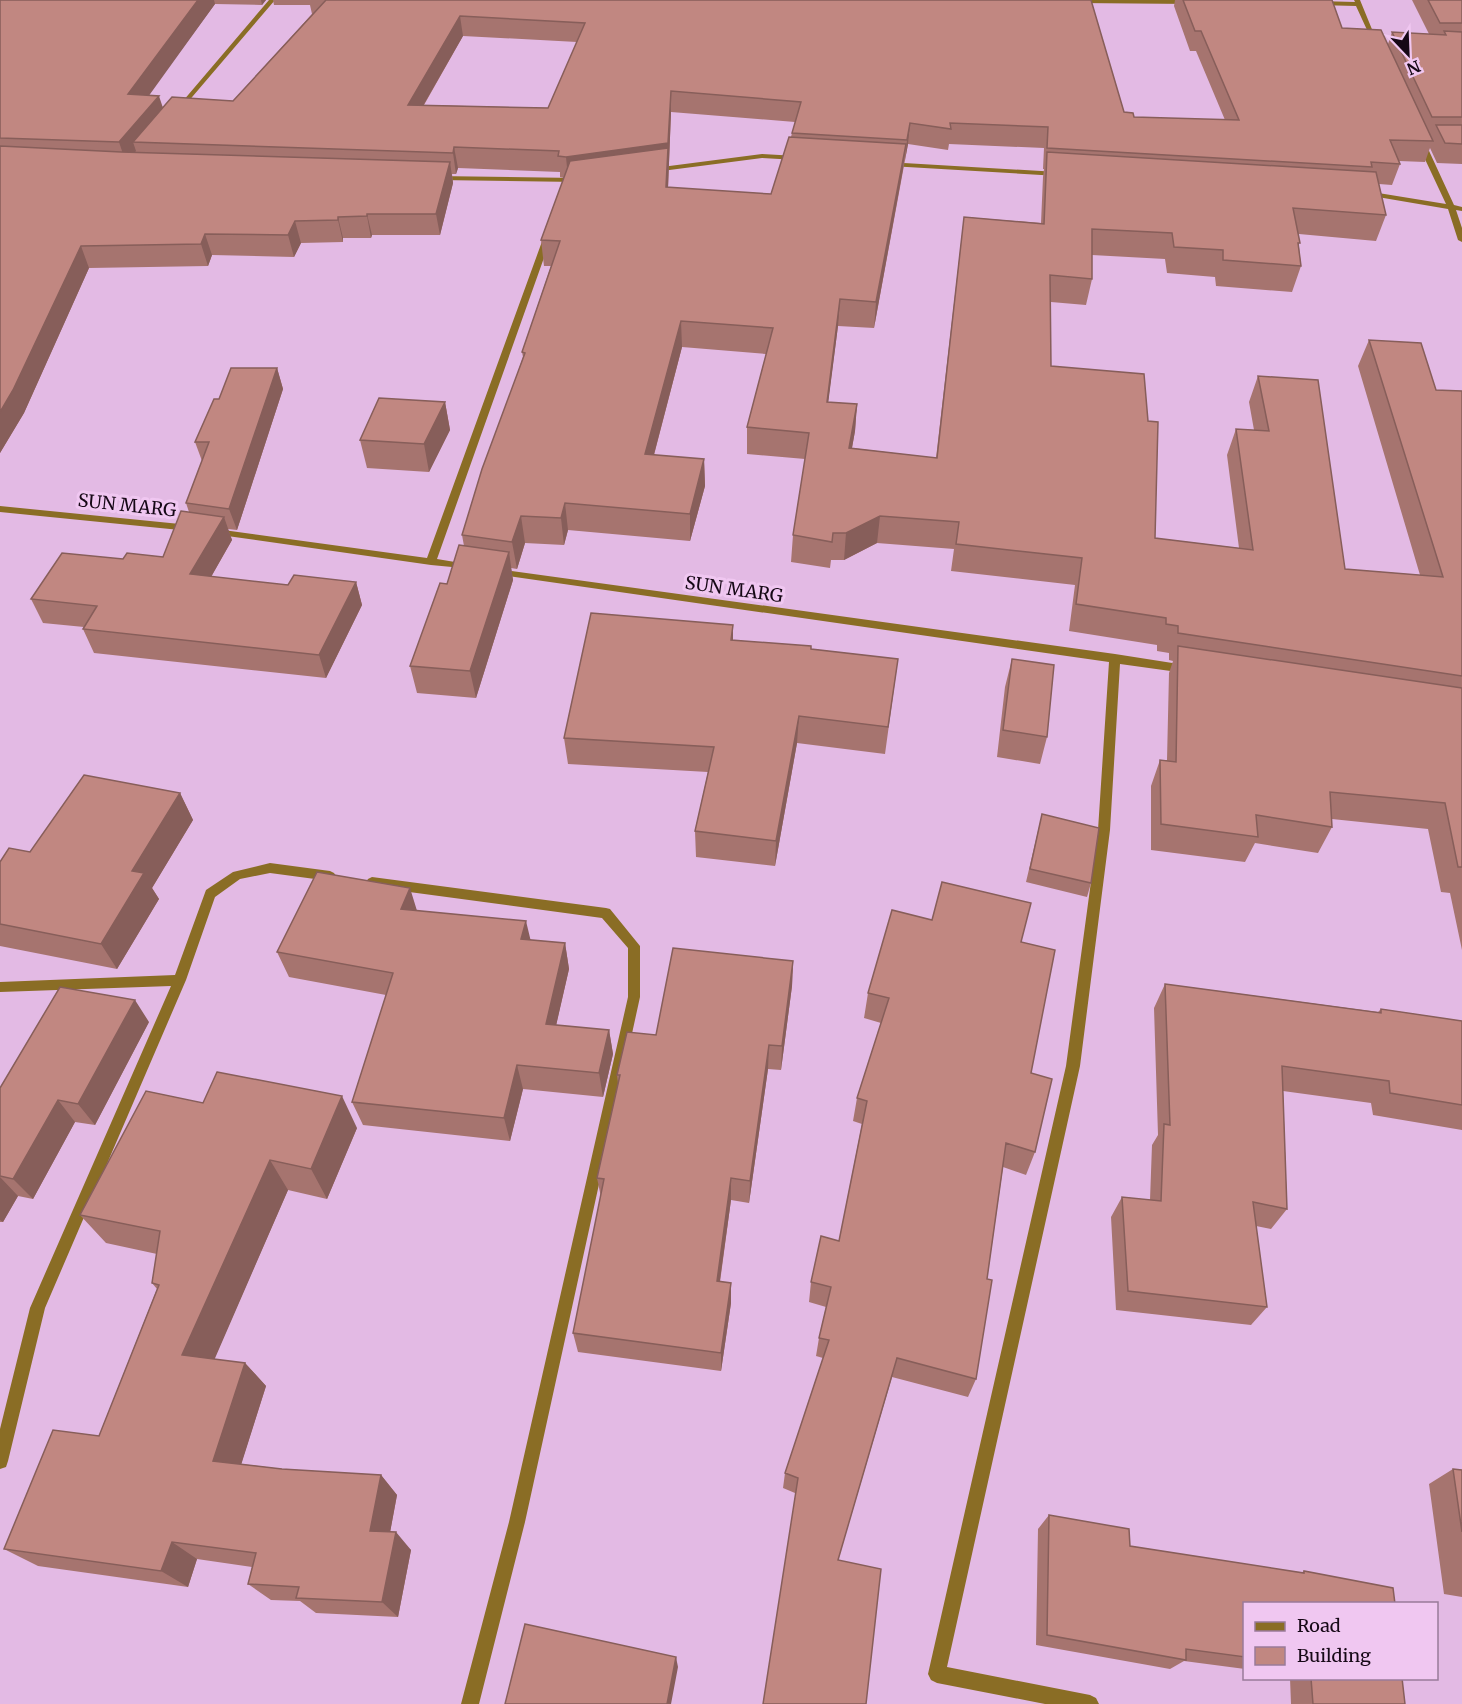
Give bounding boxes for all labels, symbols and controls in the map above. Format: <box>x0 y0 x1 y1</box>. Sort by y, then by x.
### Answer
north arrow <box>1378 24 1438 84</box>
text: N <box>1404 56 1424 80</box>
street label: SUN MARG <box>77 488 177 522</box>
street label: SUN MARG <box>684 571 784 607</box>
legend <box>1243 1602 1438 1680</box>
text: Road <box>1297 1614 1341 1637</box>
text: Building <box>1297 1644 1371 1667</box>

